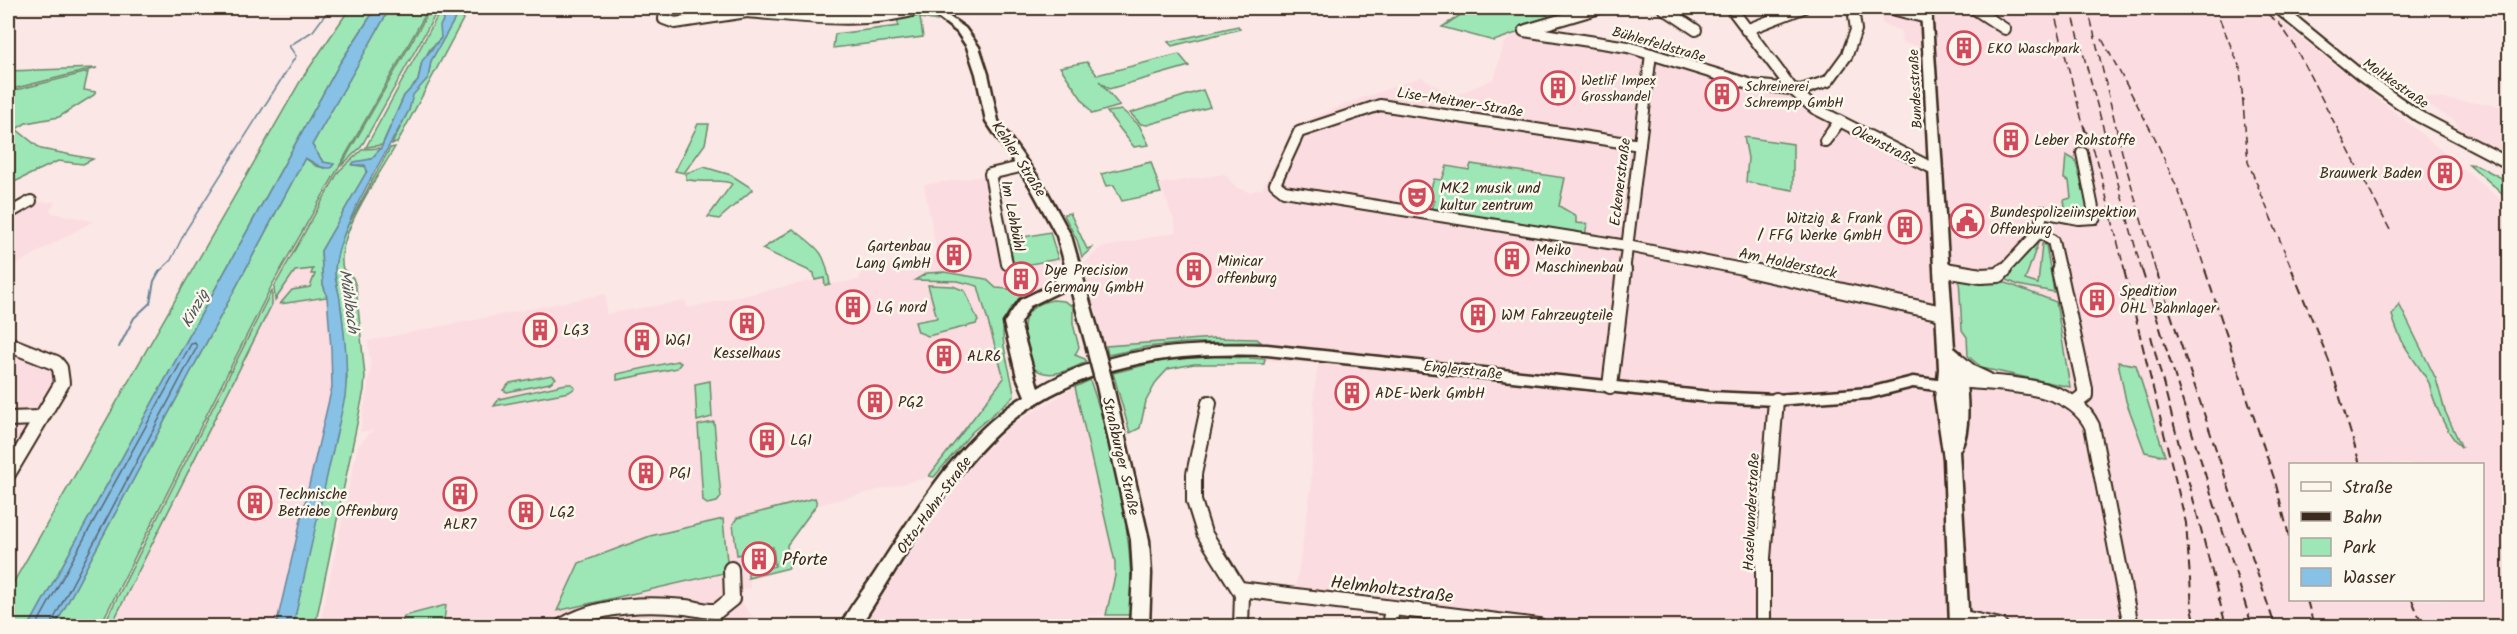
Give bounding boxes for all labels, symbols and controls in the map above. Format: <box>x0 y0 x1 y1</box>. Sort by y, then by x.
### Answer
street label: Bühlerfeldstraße <box>1609 21 1709 69</box>
building icon: EKO Waschpark <box>1946 30 1982 66</box>
place label: EKO Waschpark <box>1987 38 2080 60</box>
street label: Bundesstraße <box>1903 48 1929 129</box>
street label: Moltkestraße <box>2358 53 2434 115</box>
building icon: Wetlif Impex Grosshandel <box>1540 70 1576 106</box>
place label: Wetlif Impex Grosshandel <box>1581 70 1657 108</box>
building icon: Schreinerei Schrempp GmbH <box>1704 76 1740 112</box>
place label: Schreinerei Schrempp GmbH <box>1745 76 1844 114</box>
street label: Lise-Meitner-Straße <box>1395 81 1525 125</box>
street label: Kehler Straße <box>985 117 1052 203</box>
street label: Okenstraße <box>1847 119 1921 173</box>
building icon: Leber Rohstoffe <box>1993 122 2029 158</box>
place label: Leber Rohstoffe <box>2034 129 2135 153</box>
street label: Eckenerstraße <box>1604 136 1638 228</box>
building icon: Brauwerk Baden <box>2427 155 2463 191</box>
place label: Brauwerk Baden <box>2320 162 2422 186</box>
place label: MK2 musik und kultur zentrum <box>1440 177 1541 218</box>
street label: Im Lehbühl <box>993 178 1031 254</box>
theatre icon: MK2 musik und kultur zentrum <box>1399 179 1435 215</box>
place label: Bundespolizeiinspektion Offenburg <box>1990 201 2137 242</box>
public building icon: Bundespolizeiinspektion Offenburg <box>1949 203 1985 239</box>
place label: Witzig & Frank / FFG Werke GmbH <box>1758 207 1883 248</box>
building icon: Witzig & Frank / FFG Werke GmbH <box>1887 209 1923 245</box>
place label: Gartenbau Lang GmbH <box>856 235 931 276</box>
building icon: Gartenbau Lang GmbH <box>936 237 972 273</box>
place label: Meiko Maschinenbau <box>1535 239 1623 280</box>
building icon: Meiko Maschinenbau <box>1494 241 1530 277</box>
street label: Am Holderstock <box>1737 242 1840 286</box>
place label: Minicar offenburg <box>1217 250 1277 291</box>
building icon: Minicar offenburg <box>1176 252 1212 288</box>
place label: Dye Precision Germany GmbH <box>1044 259 1144 300</box>
building icon: Dye Precision Germany GmbH <box>1003 261 1039 297</box>
water label: Mühlbach <box>332 268 366 336</box>
place label: Spedition OHL Bahnlager <box>2120 280 2217 321</box>
building icon: Spedition OHL Bahnlager <box>2079 282 2115 318</box>
water label: Kinzig <box>175 284 217 332</box>
building icon: LG nord <box>835 289 871 325</box>
place label: LG nord <box>876 296 927 320</box>
building icon: WM Fahrzeugteile <box>1460 297 1496 333</box>
place label: WM Fahrzeugteile <box>1501 304 1613 328</box>
building icon: Kesselhaus <box>729 305 765 341</box>
building icon: LG3 <box>522 312 558 348</box>
place label: LG3 <box>563 319 589 343</box>
building icon: WG1 <box>624 322 660 358</box>
place label: WG1 <box>665 329 691 353</box>
building icon: ALR6 <box>926 338 962 374</box>
place label: Kesselhaus <box>713 342 781 366</box>
place label: ALR6 <box>967 345 1001 369</box>
street label: Englerstraße <box>1422 355 1504 387</box>
building icon: ADE-Werk GmbH <box>1334 375 1370 411</box>
place label: ADE-Werk GmbH <box>1375 382 1485 406</box>
building icon: PG2 <box>857 384 893 420</box>
place label: PG2 <box>898 391 924 415</box>
street label: Straßburger Straße <box>1095 395 1145 518</box>
building icon: LG1 <box>749 422 785 458</box>
place label: LG1 <box>790 429 812 453</box>
street label: Otto-Hahn-Straße <box>891 452 979 559</box>
street label: Haselwanderstraße <box>1737 452 1767 572</box>
building icon: PG1 <box>628 455 664 491</box>
place label: PG1 <box>669 462 691 486</box>
legend <box>2289 463 2484 601</box>
text: Straße <box>2343 474 2393 503</box>
building icon: ALR7 <box>442 476 478 512</box>
place label: Technische Betriebe Offenburg <box>278 483 398 524</box>
building icon: Technische Betriebe Offenburg <box>237 485 273 521</box>
building icon: LG2 <box>508 494 544 530</box>
place label: LG2 <box>549 501 575 525</box>
text: Bahn <box>2343 504 2382 533</box>
place label: ALR7 <box>444 513 478 537</box>
text: Park <box>2343 534 2376 563</box>
building icon: Pforte <box>741 541 777 577</box>
place label: Pforte <box>782 546 828 575</box>
text: Wasser <box>2343 564 2396 593</box>
street label: Helmholtzstraße <box>1329 569 1455 612</box>

